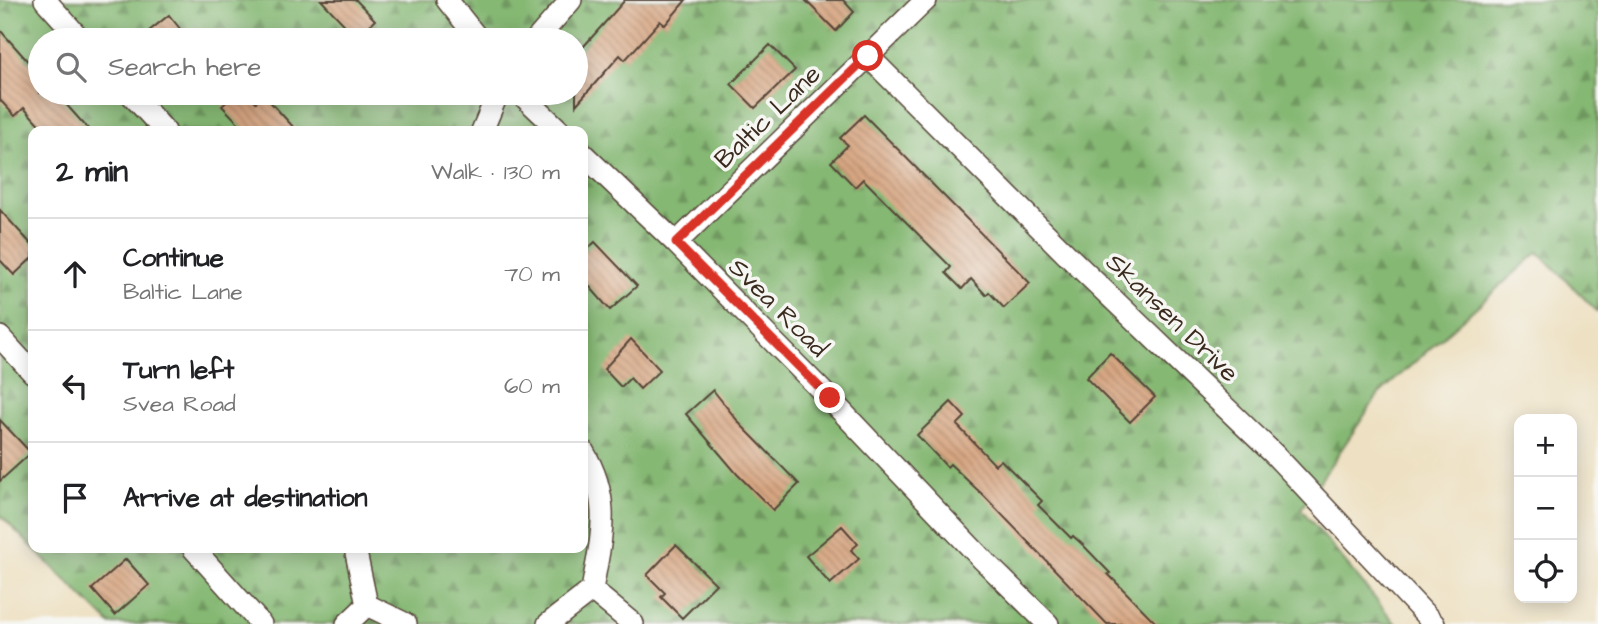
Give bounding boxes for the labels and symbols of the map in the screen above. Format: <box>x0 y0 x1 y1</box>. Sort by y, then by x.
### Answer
route start <box>852 40 883 71</box>
street label: Baltic Lane <box>706 57 829 177</box>
street label: Skansen Drive <box>1098 245 1247 390</box>
street label: Svea Road <box>720 250 836 366</box>
route end <box>814 382 845 413</box>

